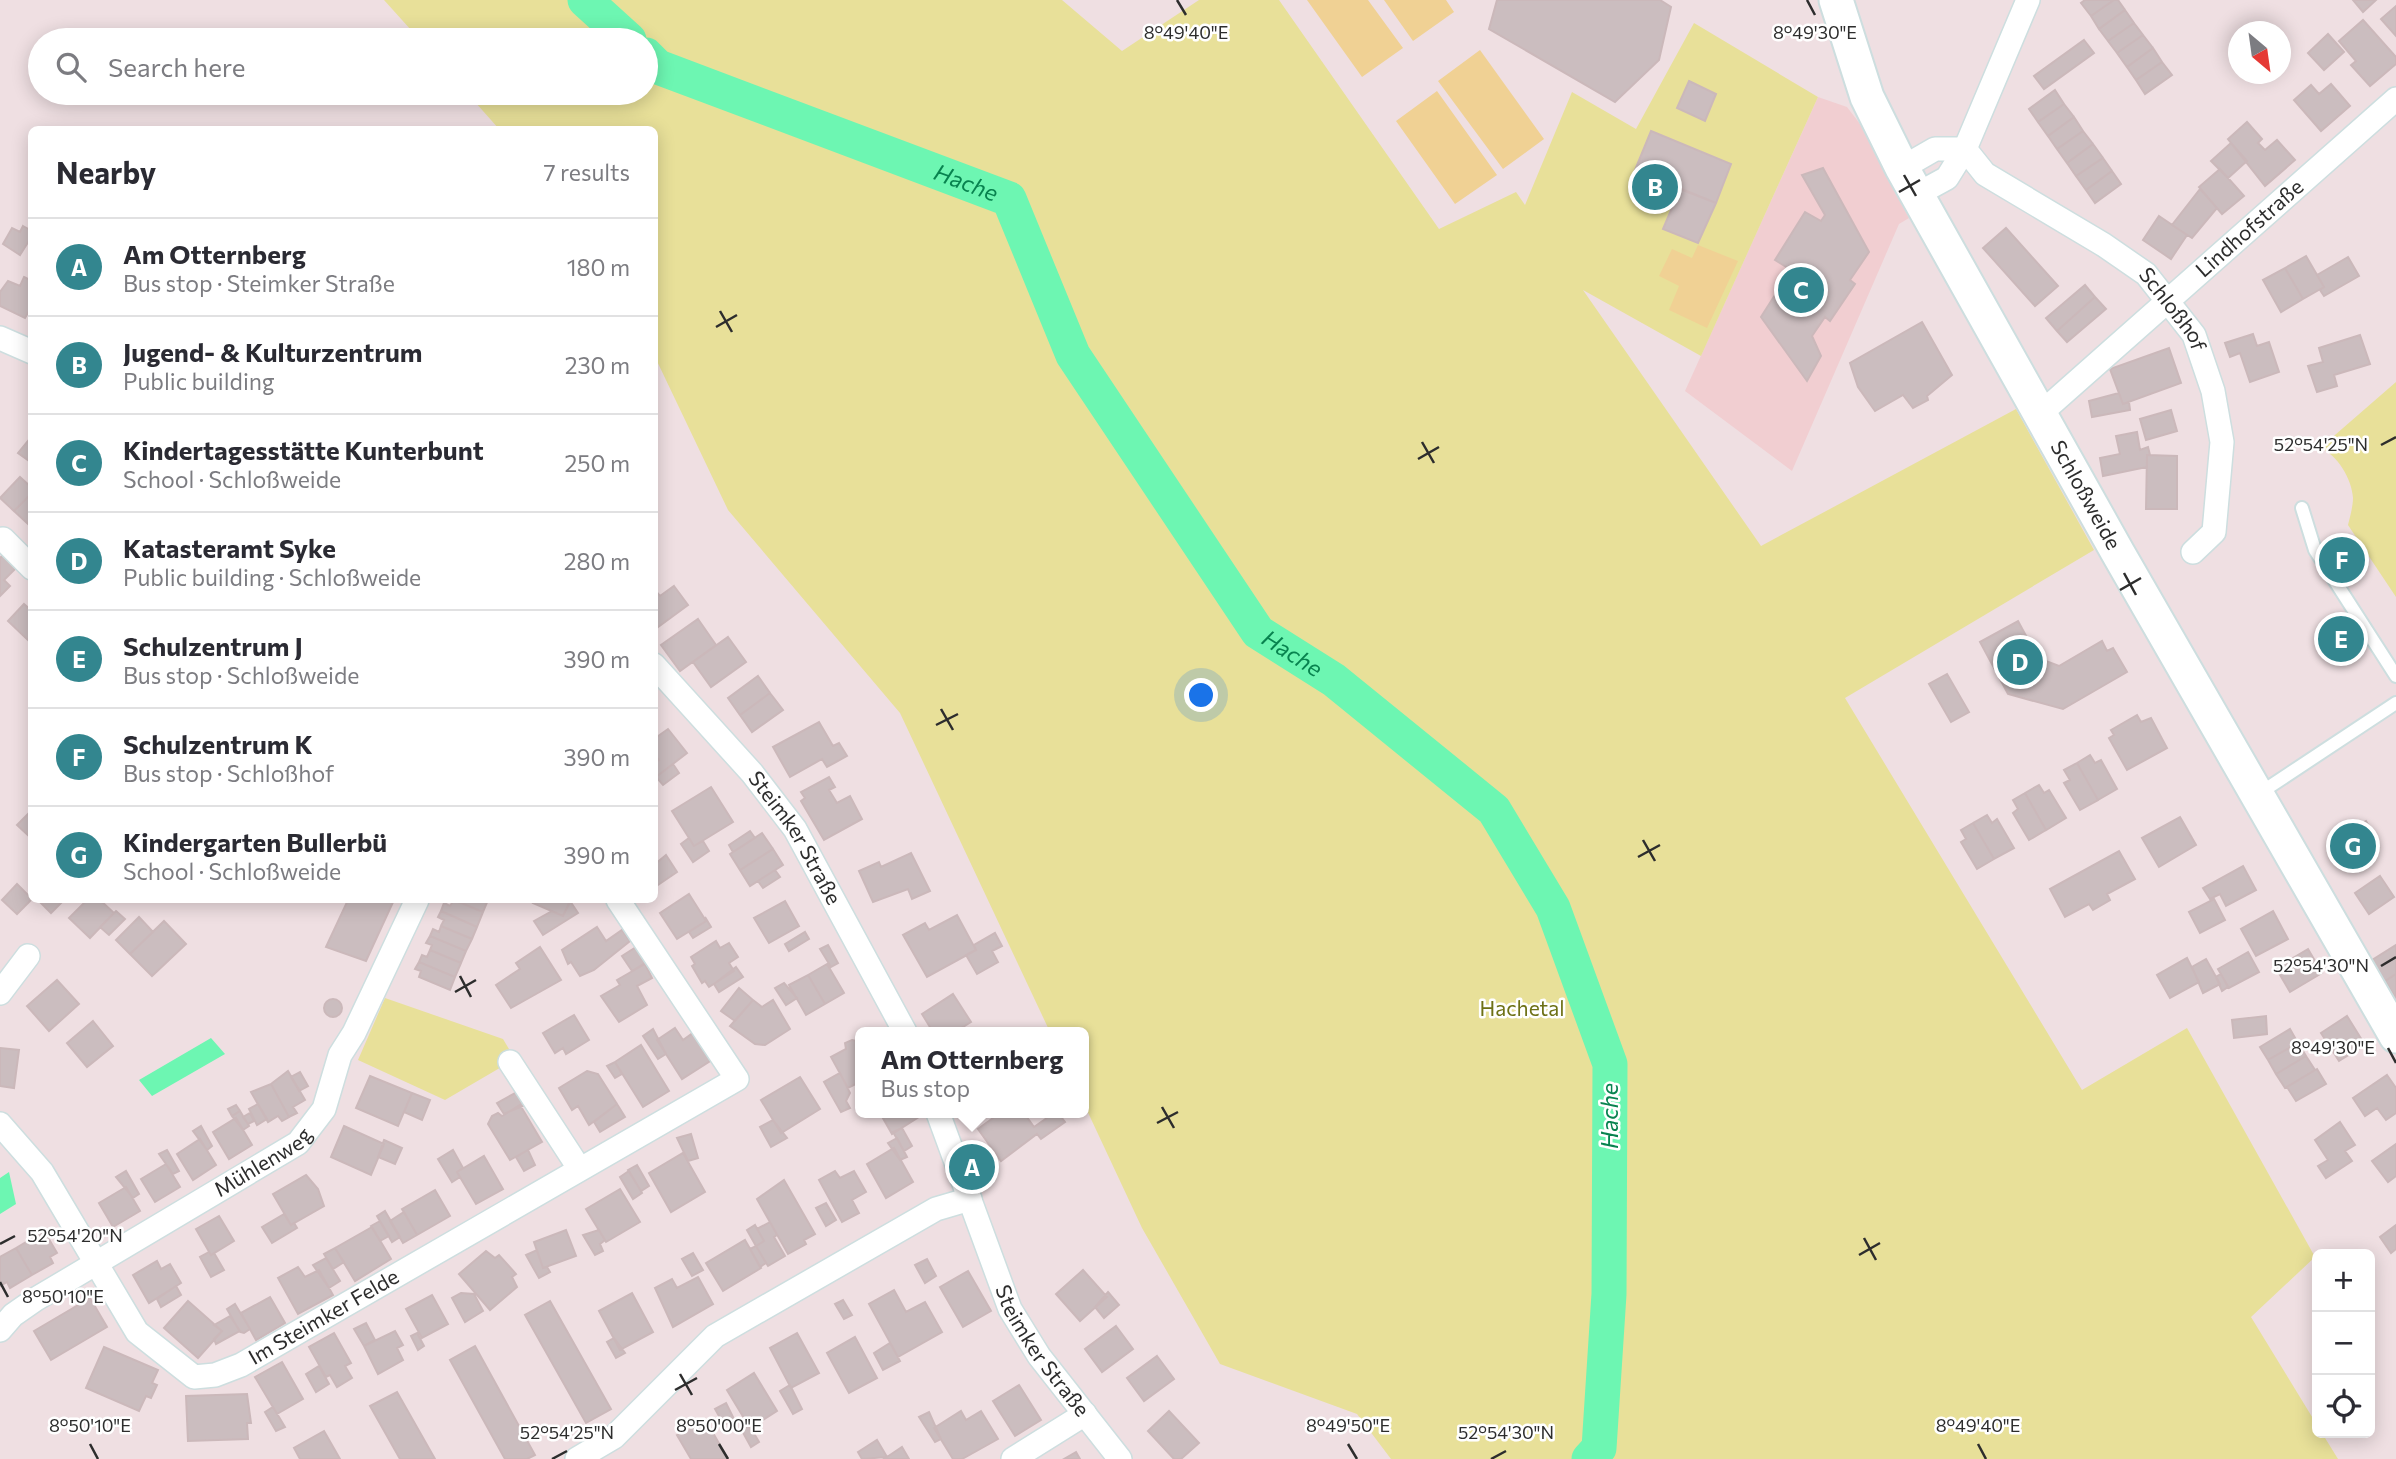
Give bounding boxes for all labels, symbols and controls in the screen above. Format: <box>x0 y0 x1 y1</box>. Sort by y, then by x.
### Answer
text: 8°49'40"E <box>1144 21 1228 43</box>
text: 8°49'30"E <box>1773 21 1857 43</box>
north arrow <box>2228 21 2291 84</box>
search box <box>28 28 658 105</box>
icon: search <box>52 48 90 86</box>
text: Search here <box>108 51 246 82</box>
text: Nearby <box>56 153 156 190</box>
water label: Hache <box>931 157 1002 207</box>
text: 7 results <box>543 158 630 186</box>
pin: B <box>1632 161 1678 213</box>
street label: Lindhofstraße <box>2190 173 2308 281</box>
text: Am Otternberg <box>123 238 306 269</box>
text: A <box>71 253 87 281</box>
text: 180 m <box>567 253 630 281</box>
street label: Schloßhof <box>2134 262 2213 354</box>
pin: C <box>1778 264 1824 316</box>
text: Bus stop · Steimker Straße <box>123 269 395 297</box>
text: Jugend- & Kulturzentrum <box>123 336 422 367</box>
text: B <box>71 351 87 379</box>
text: 230 m <box>565 351 630 379</box>
text: Public building <box>123 367 274 395</box>
text: 52°54'25"N <box>2274 433 2368 455</box>
text: Kindertagesstätte Kunterbunt <box>123 434 484 465</box>
street label: Schloßweide <box>2046 435 2127 553</box>
text: C <box>71 449 87 477</box>
text: 250 m <box>565 449 630 477</box>
text: School · Schloßweide <box>123 465 341 493</box>
text: Katasteramt Syke <box>123 532 336 563</box>
pin: F <box>2319 534 2365 586</box>
text: D <box>71 547 87 575</box>
text: 280 m <box>564 547 630 575</box>
text: Public building · Schloßweide <box>123 563 421 591</box>
pin: E <box>2318 613 2364 665</box>
water label: Hache <box>1257 623 1328 682</box>
text: Schulzentrum J <box>123 630 303 661</box>
pin: D <box>1997 636 2043 688</box>
text: E <box>72 645 86 673</box>
text: 390 m <box>563 645 630 673</box>
text: Bus stop · Schloßweide <box>123 661 359 689</box>
your location <box>1184 678 1218 712</box>
text: Schulzentrum K <box>123 728 313 759</box>
text: F <box>72 743 86 771</box>
text: 390 m <box>563 743 630 771</box>
text: Bus stop · Schloßhof <box>123 759 334 787</box>
street label: Steimker Straße <box>744 766 847 908</box>
pin: G <box>2330 820 2376 872</box>
text: Kindergarten Bullerbü <box>123 826 387 857</box>
text: G <box>71 841 87 869</box>
text: 390 m <box>563 841 630 869</box>
text: School · Schloßweide <box>123 857 341 885</box>
text: 52°54'30"N <box>2273 954 2369 976</box>
park label: Hachetal <box>1480 995 1565 1020</box>
popup <box>855 1027 1089 1118</box>
text: 8°49'30"E <box>2291 1036 2375 1058</box>
text: Am Otternberg <box>881 1043 1063 1074</box>
text: Bus stop <box>881 1074 970 1102</box>
water label: Hache <box>1595 1083 1623 1149</box>
street label: Mühlenweg <box>209 1122 316 1201</box>
pin: A <box>949 1141 995 1193</box>
text: 52°54'20"N <box>27 1224 123 1246</box>
map controls <box>2312 1249 2375 1438</box>
button: + <box>2312 1249 2375 1312</box>
street label: Im Steimker Felde <box>243 1263 403 1369</box>
street label: Steimker Straße <box>991 1281 1096 1421</box>
text: 8°50'10"E <box>22 1285 104 1307</box>
button: − <box>2312 1312 2375 1375</box>
button: locate <box>2312 1375 2375 1438</box>
text: 8°50'10"E <box>49 1414 131 1436</box>
text: 8°50'00"E <box>676 1414 762 1436</box>
text: 8°49'50"E <box>1306 1414 1390 1436</box>
text: 8°49'40"E <box>1936 1414 2020 1436</box>
text: 52°54'25"N <box>520 1421 614 1443</box>
text: 52°54'30"N <box>1458 1421 1554 1443</box>

